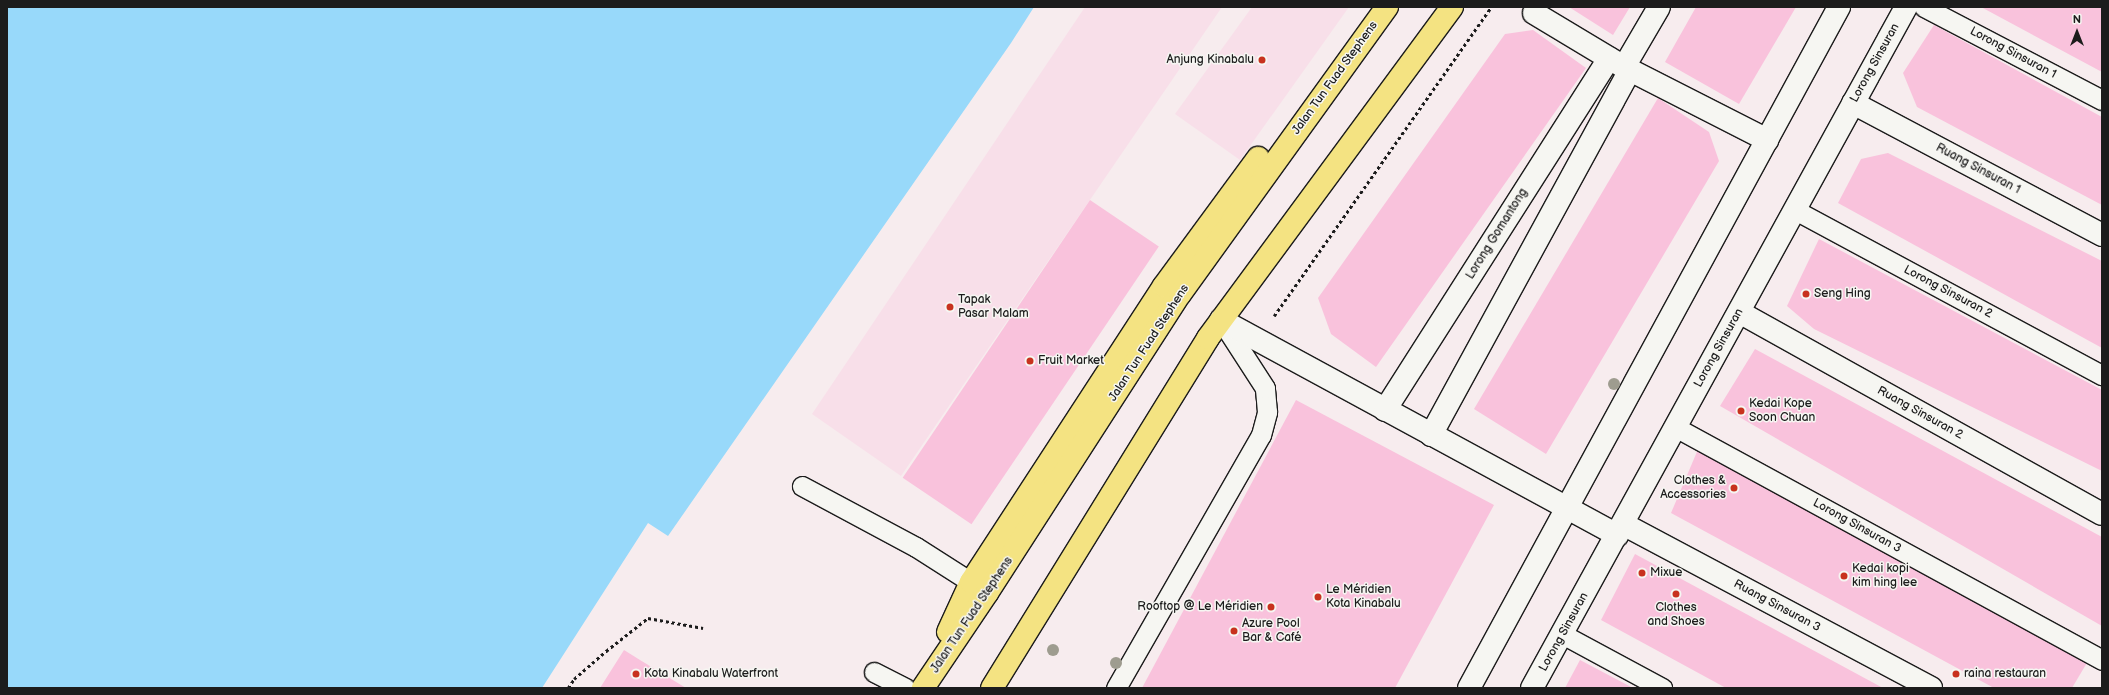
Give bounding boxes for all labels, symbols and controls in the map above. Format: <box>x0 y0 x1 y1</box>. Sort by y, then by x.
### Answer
north arrow <box>2057 12 2097 52</box>
text: N <box>2073 13 2081 26</box>
street label: Jalan Tun Fuad Stephens <box>1289 18 1381 138</box>
street label: Lorong Sinsuran <box>1847 21 1903 105</box>
street label: Lorong Sinsuran 1 <box>1967 24 2059 82</box>
place label: Anjung Kinabalu <box>1166 53 1254 67</box>
marker: Anjung Kinabalu <box>1257 55 1267 65</box>
street label: Ruang Sinsuran 1 <box>1933 141 2023 197</box>
street label: Lorong Gomantong <box>1463 186 1531 282</box>
street label: Lorong Sinsuran 2 <box>1901 262 1995 322</box>
street label: Jalan Tun Fuad Stephens <box>1106 282 1192 404</box>
place label: Seng Hing <box>1814 287 1871 301</box>
marker: Seng Hing <box>1801 289 1811 299</box>
place label: Tapak Pasar Malam <box>958 293 1029 321</box>
marker: Tapak Pasar Malam <box>945 302 955 312</box>
street label: Lorong Sinsuran <box>1691 306 1747 390</box>
place label: Fruit Market <box>1038 354 1104 368</box>
marker: Fruit Market <box>1025 356 1035 366</box>
street label: Ruang Sinsuran 2 <box>1874 383 1966 443</box>
place label: Kedai Kope Soon Chuan <box>1749 397 1815 425</box>
marker: Kedai Kope Soon Chuan <box>1736 406 1746 416</box>
place label: Clothes & Accessories <box>1660 474 1726 502</box>
marker: Clothes & Accessories <box>1729 483 1739 493</box>
street label: Lorong Sinsuran 3 <box>1810 496 1904 556</box>
street label: Jalan Tun Fuad Stephens <box>928 554 1016 676</box>
place label: Kedai kopi kim hing lee <box>1852 562 1917 590</box>
place label: Mixue <box>1650 566 1682 580</box>
marker: Mixue <box>1637 568 1647 578</box>
marker: Kedai kopi kim hing lee <box>1839 571 1849 581</box>
street label: Ruang Sinsuran 3 <box>1731 577 1823 635</box>
place label: Le Méridien Kota Kinabalu <box>1326 583 1401 611</box>
marker: Clothes and Shoes <box>1671 589 1681 599</box>
street label: Lorong Sinsuran <box>1536 590 1592 674</box>
marker: Le Méridien Kota Kinabalu <box>1313 592 1323 602</box>
place label: Rooftop @ Le Méridien <box>1137 600 1263 614</box>
place label: Clothes and Shoes <box>1647 601 1705 629</box>
marker: Rooftop @ Le Méridien <box>1266 602 1276 612</box>
place label: Azure Pool Bar & Café <box>1242 617 1302 645</box>
marker: Azure Pool Bar & Café <box>1229 626 1239 636</box>
place label: Kota Kinabalu Waterfront <box>644 667 779 681</box>
place label: raina restauran <box>1964 667 2046 681</box>
marker: Kota Kinabalu Waterfront <box>631 669 641 679</box>
marker: raina restauran <box>1951 669 1961 679</box>

